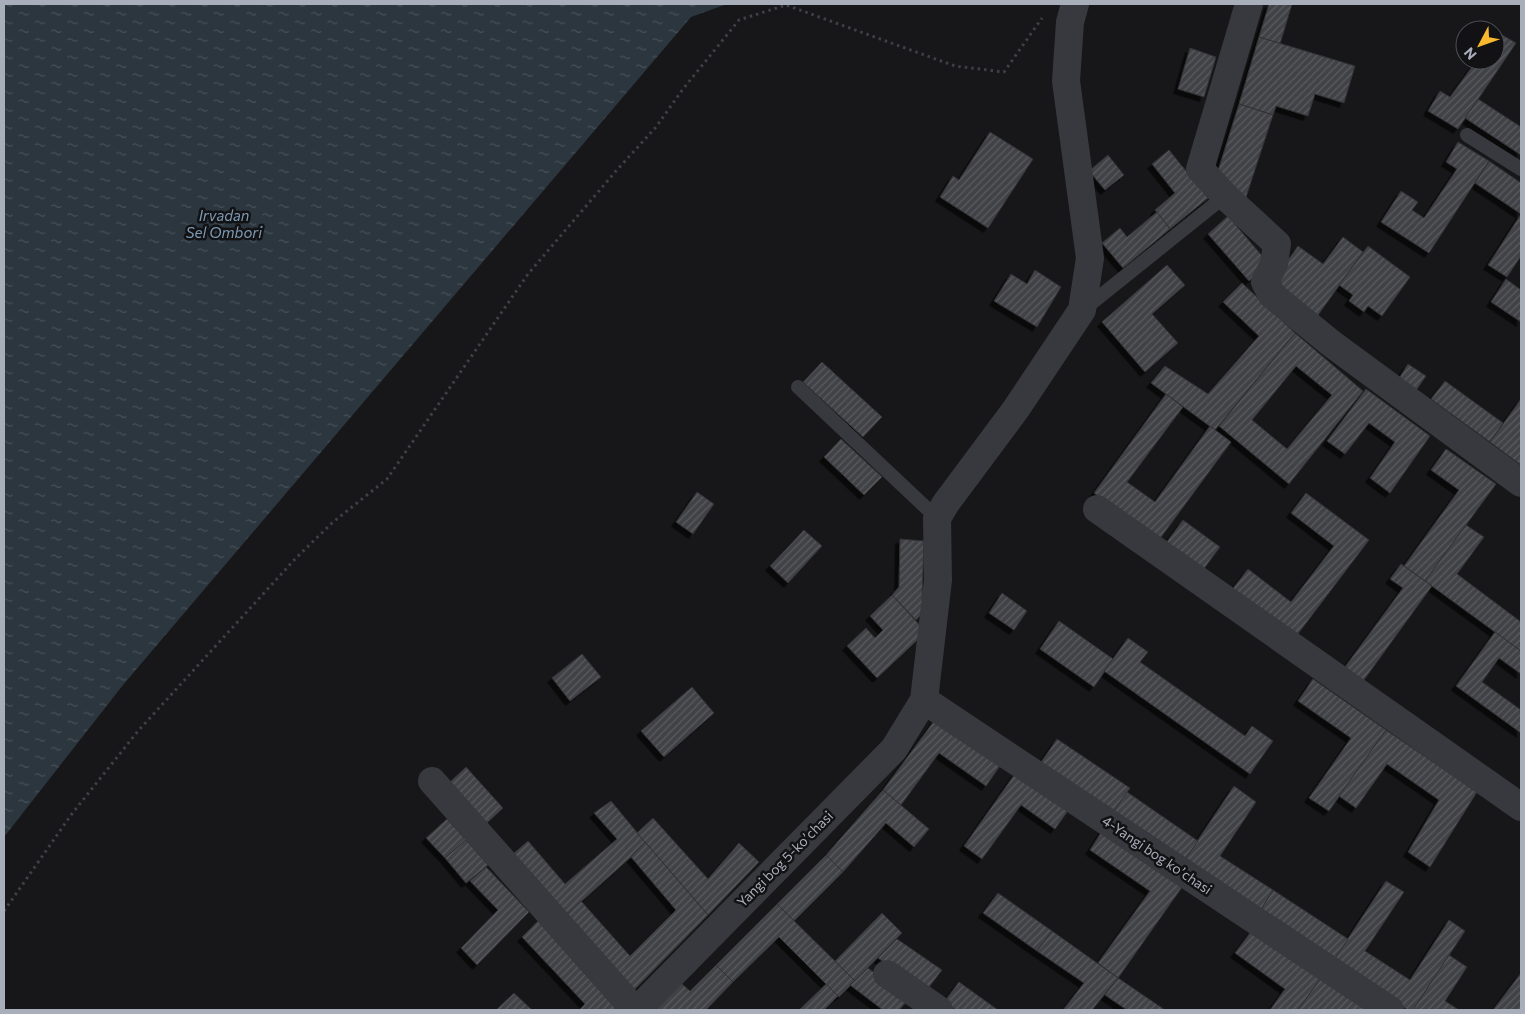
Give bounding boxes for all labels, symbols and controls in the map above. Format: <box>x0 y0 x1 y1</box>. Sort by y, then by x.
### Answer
north arrow <box>1455 20 1505 70</box>
text: N <box>1460 44 1480 63</box>
water label: Irvadan Sel Ombori <box>186 206 263 241</box>
street label: Yangi bog 5-koʼchasi <box>733 807 836 910</box>
street label: 4-Yangi bog koʼchasi <box>1099 812 1215 898</box>

